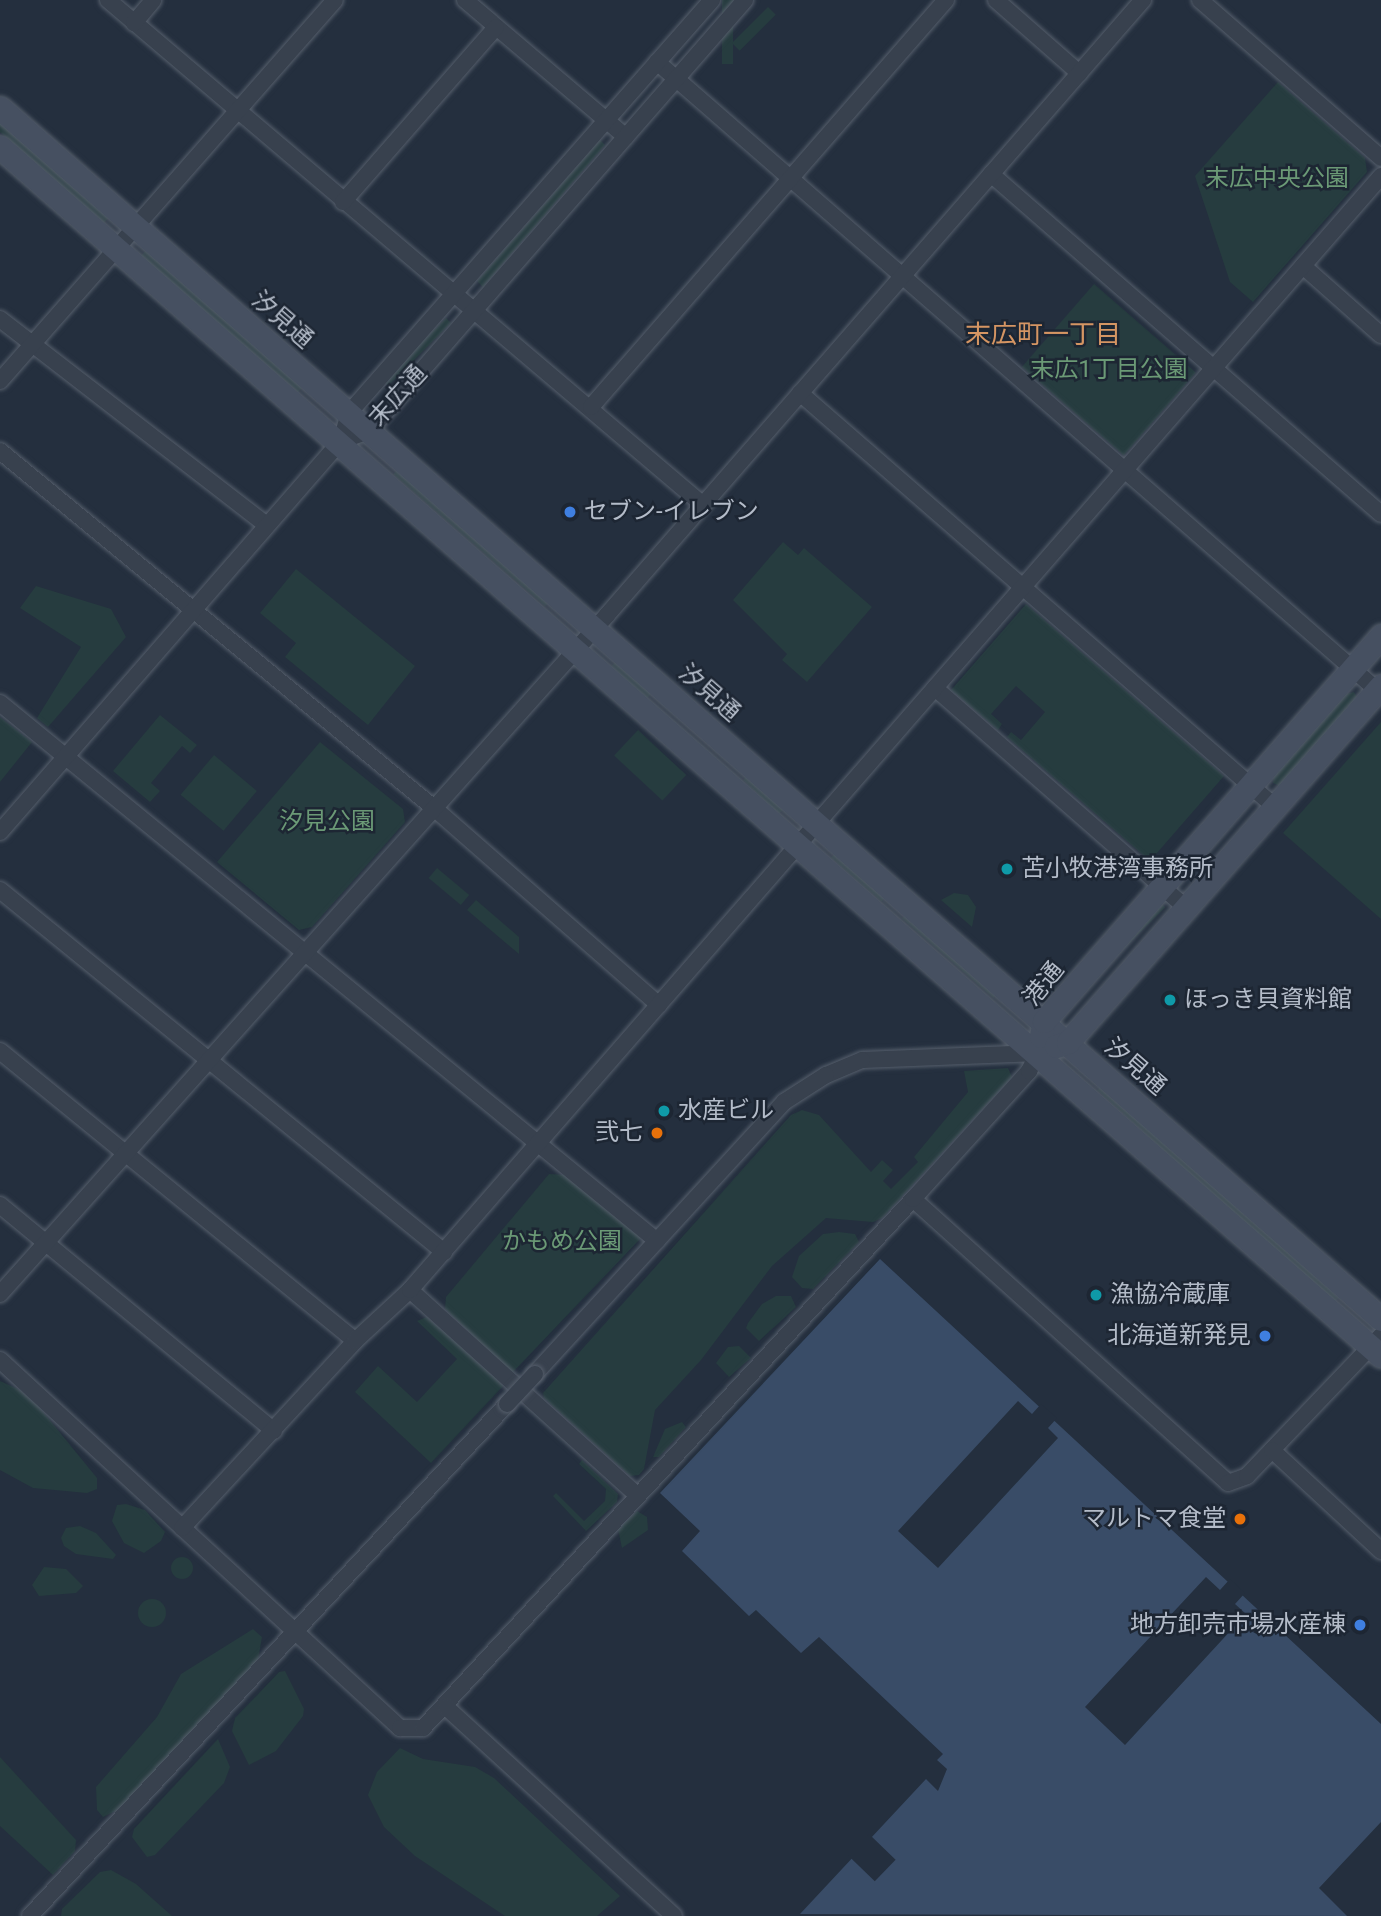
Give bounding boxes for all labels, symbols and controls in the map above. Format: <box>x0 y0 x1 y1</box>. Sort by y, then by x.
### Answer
park label: 末広中央公園 <box>1205 165 1349 193</box>
street label: 汐見通 <box>245 286 319 354</box>
district label: 末広町一丁目 <box>965 319 1121 351</box>
park label: 末広1丁目公園 <box>1030 356 1188 384</box>
street label: 末広通 <box>363 360 433 432</box>
place label: セブン-イレブン <box>584 498 759 526</box>
marker: セブン-イレブン <box>562 504 578 520</box>
street label: 汐見通 <box>672 659 746 727</box>
park label: 汐見公園 <box>279 808 375 836</box>
place label: 苫小牧港湾事務所 <box>1021 855 1213 883</box>
marker: 苫小牧港湾事務所 <box>999 861 1015 877</box>
street label: 港通 <box>1018 956 1070 1012</box>
place label: ほっき貝資料館 <box>1184 986 1352 1014</box>
marker: ほっき貝資料館 <box>1162 992 1178 1008</box>
street label: 汐見通 <box>1098 1033 1172 1101</box>
place label: 水産ビル <box>678 1097 774 1125</box>
marker: 水産ビル <box>656 1103 672 1119</box>
place label: 弐七 <box>595 1119 643 1147</box>
marker: 弐七 <box>649 1125 665 1141</box>
park label: かもめ公園 <box>502 1228 622 1256</box>
place label: 漁協冷蔵庫 <box>1110 1281 1230 1309</box>
marker: 漁協冷蔵庫 <box>1088 1287 1104 1303</box>
place label: 北海道新発見 <box>1107 1322 1251 1350</box>
marker: 北海道新発見 <box>1257 1328 1273 1344</box>
place label: マルトマ食堂 <box>1082 1505 1226 1533</box>
marker: マルトマ食堂 <box>1232 1511 1248 1527</box>
place label: 地方卸売市場水産棟 <box>1130 1611 1346 1639</box>
marker: 地方卸売市場水産棟 <box>1352 1617 1368 1633</box>

